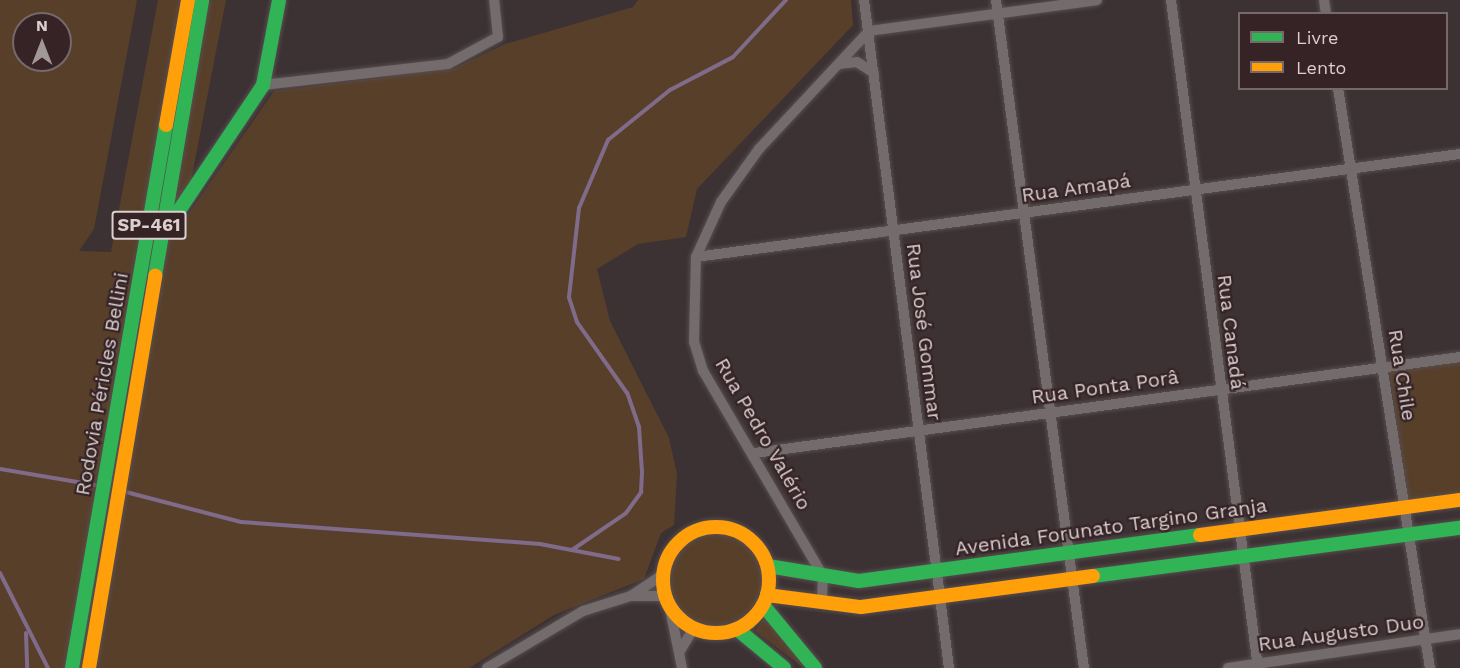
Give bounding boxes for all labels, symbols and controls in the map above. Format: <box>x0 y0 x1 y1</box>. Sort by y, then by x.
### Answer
north arrow <box>12 12 72 72</box>
legend <box>1238 12 1448 90</box>
text: N <box>36 16 48 35</box>
text: Livre <box>1296 27 1338 48</box>
text: Lento <box>1296 57 1346 78</box>
street label: Rua Amapá <box>1019 168 1133 208</box>
road number: SP-461 <box>112 210 186 240</box>
street label: Rua José Gommar <box>901 241 947 423</box>
street label: Rodovia Péricles Bellini <box>71 270 133 498</box>
street label: Rua Canadá <box>1212 273 1250 391</box>
street label: Rua Chile <box>1383 327 1421 423</box>
street label: Rua Pedro Valério <box>709 353 817 515</box>
street label: Rua Ponta Porâ <box>1029 365 1181 409</box>
street label: Avenida Forunato Targino Granja <box>953 493 1269 561</box>
street label: Rua Augusto Duo <box>1256 609 1426 657</box>

